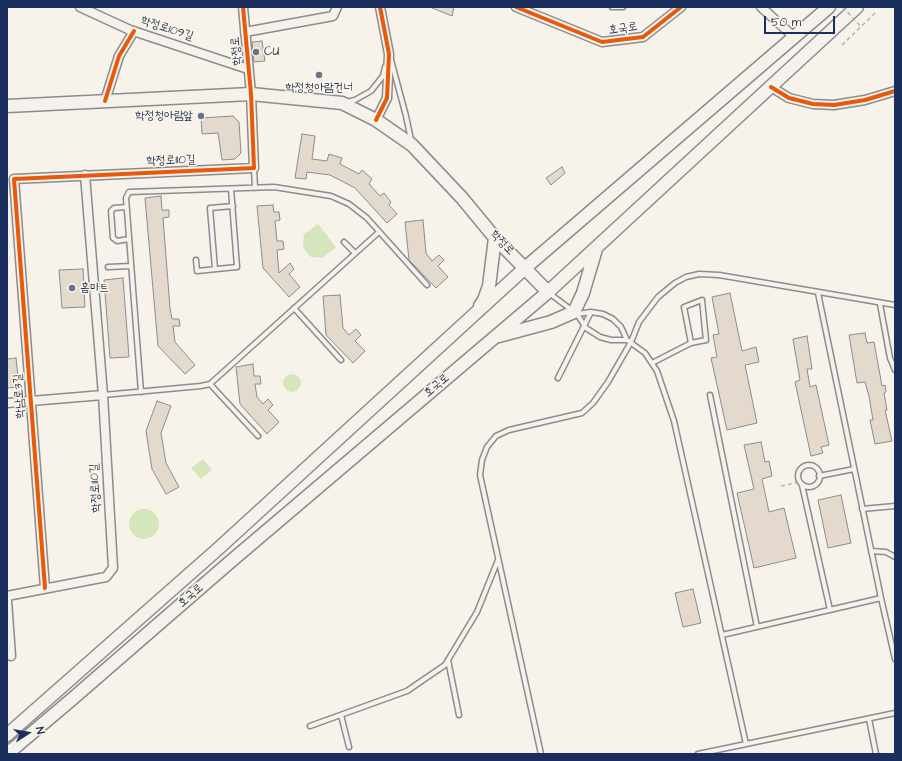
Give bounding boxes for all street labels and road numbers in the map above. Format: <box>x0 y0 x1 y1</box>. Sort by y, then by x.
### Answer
street label: 학정로109길 <box>139 14 195 44</box>
street label: 호국로 <box>608 20 638 38</box>
street label: 학정로 <box>229 36 245 66</box>
street label: 학정로110길 <box>146 153 196 169</box>
street label: 학정로 <box>487 228 517 258</box>
street label: 호국로 <box>421 371 453 401</box>
street label: 학남로3길 <box>11 373 29 419</box>
street label: 학정로110길 <box>88 463 104 513</box>
street label: 호국로 <box>175 581 207 611</box>

